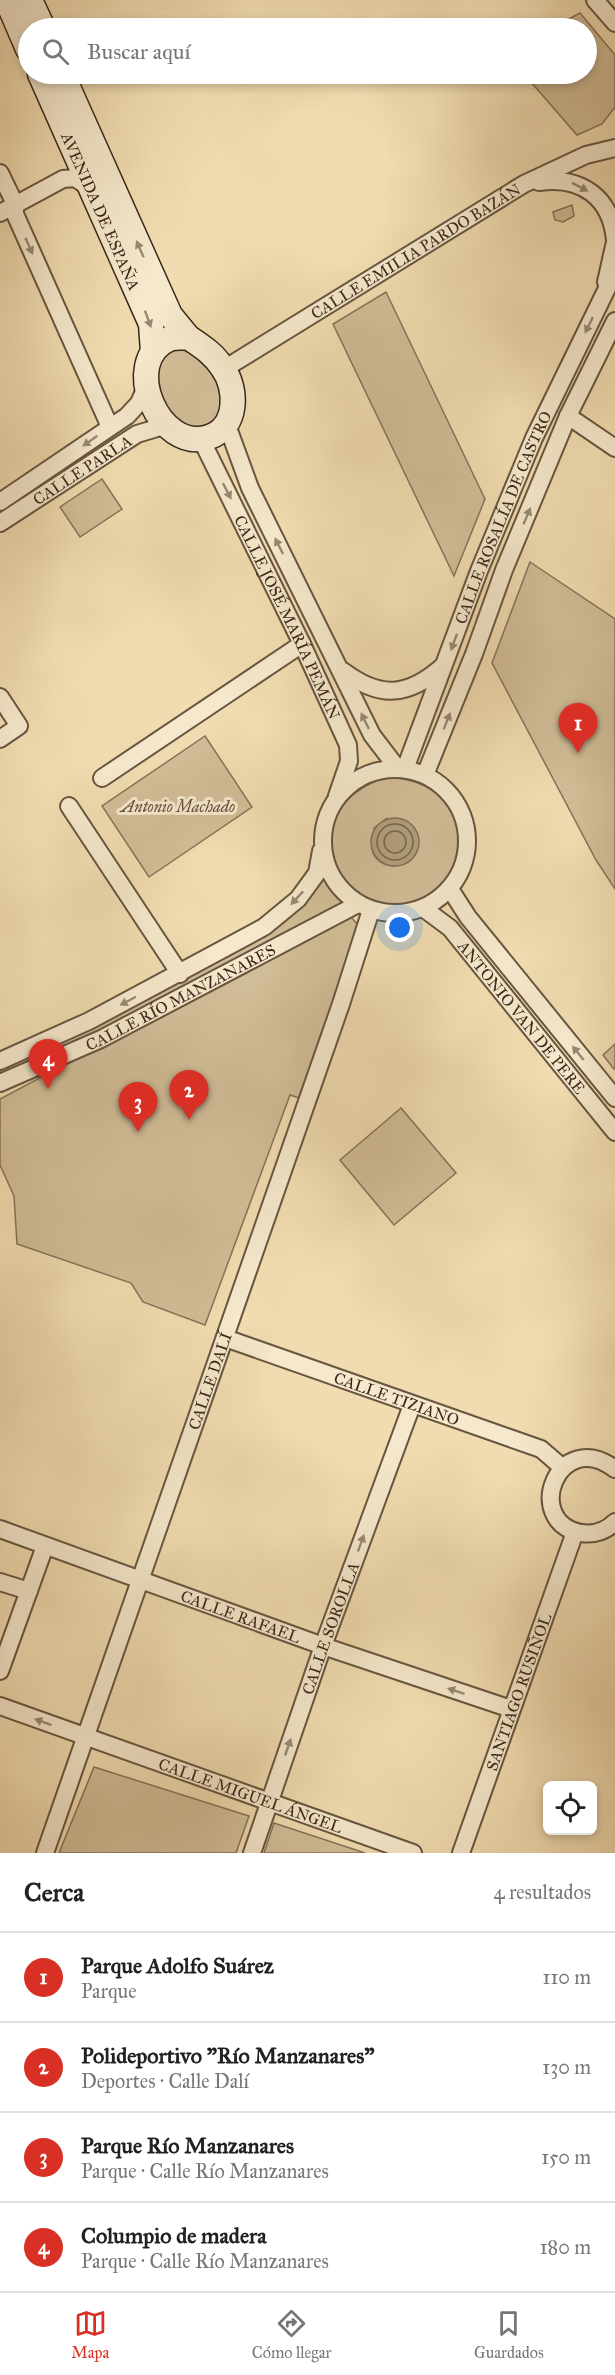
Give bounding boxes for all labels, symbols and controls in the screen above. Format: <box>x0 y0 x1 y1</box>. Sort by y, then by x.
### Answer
search box <box>18 18 597 84</box>
icon: search <box>39 35 72 68</box>
text: Buscar aquí <box>87 38 190 65</box>
street label: AVENIDA DE ESPAÑA <box>57 128 144 293</box>
street label: CALLE EMILIA PARDO BAZÁN <box>307 179 524 323</box>
one-way arrow <box>572 182 589 192</box>
one-way arrow <box>24 237 34 255</box>
one-way arrow <box>136 241 145 258</box>
one-way arrow <box>144 310 153 328</box>
one-way arrow <box>584 316 594 333</box>
street label: CALLE ROSALÍA DE CASTRO <box>451 408 556 627</box>
street label: CALLE PARLA <box>29 431 136 509</box>
one-way arrow <box>83 435 99 447</box>
one-way arrow <box>222 483 232 500</box>
one-way arrow <box>522 506 532 524</box>
street label: CALLE JOSÉ MARÍA PEMÁN <box>230 512 344 723</box>
one-way arrow <box>274 538 283 555</box>
one-way arrow <box>449 633 458 651</box>
pin: 1 <box>558 704 598 753</box>
one-way arrow <box>360 712 370 729</box>
one-way arrow <box>443 712 452 730</box>
park label: Antonio Machado <box>119 797 235 816</box>
one-way arrow <box>291 890 304 905</box>
your location <box>385 913 414 942</box>
street label: ANTONIO VAN DE PERE <box>453 936 589 1098</box>
street label: CALLE RÍO MANZANARES <box>83 940 279 1055</box>
one-way arrow <box>120 996 137 1006</box>
pin: 4 <box>28 1040 68 1089</box>
one-way arrow <box>572 1045 585 1061</box>
pin: 2 <box>170 1070 208 1120</box>
pin: 3 <box>118 1082 158 1132</box>
street label: CALLE DALÍ <box>184 1328 236 1432</box>
street label: CALLE TIZIANO <box>331 1368 462 1430</box>
one-way arrow <box>356 1534 366 1552</box>
street label: CALLE SOROLLA <box>298 1559 363 1697</box>
street label: CALLE RAFAEL <box>178 1586 303 1647</box>
street label: SANTIAGO RUSIÑOL <box>482 1611 555 1773</box>
one-way arrow <box>447 1685 465 1695</box>
one-way arrow <box>34 1716 52 1726</box>
one-way arrow <box>284 1738 294 1756</box>
street label: CALLE MIGUEL ÁNGEL <box>156 1754 345 1837</box>
map controls <box>543 1781 597 1835</box>
button: locate <box>543 1781 597 1835</box>
text: Cerca <box>24 1876 84 1908</box>
text: 4 resultados <box>493 1880 591 1904</box>
text: Parque Adolfo Suárez <box>81 1952 274 1979</box>
text: 1 <box>40 1965 47 1989</box>
text: 110 m <box>543 1965 591 1989</box>
text: Parque <box>81 1979 137 2003</box>
text: Polideportivo "Río Manzanares" <box>81 2042 374 2069</box>
text: 2 <box>39 2055 48 2079</box>
text: 130 m <box>542 2055 591 2079</box>
text: Deportes · Calle Dalí <box>81 2069 249 2093</box>
text: Parque Río Manzanares <box>81 2132 294 2159</box>
text: 3 <box>40 2145 48 2169</box>
text: 150 m <box>541 2145 591 2169</box>
text: Parque · Calle Río Manzanares <box>81 2159 329 2183</box>
text: Columpio de madera <box>81 2222 267 2249</box>
text: 4 <box>38 2235 49 2259</box>
text: 180 m <box>540 2235 591 2259</box>
text: Parque · Calle Río Manzanares <box>81 2249 329 2273</box>
tab: Mapa <box>71 2307 109 2362</box>
tab: Cómo llegar <box>252 2307 331 2362</box>
tab: Guardados <box>474 2307 544 2362</box>

